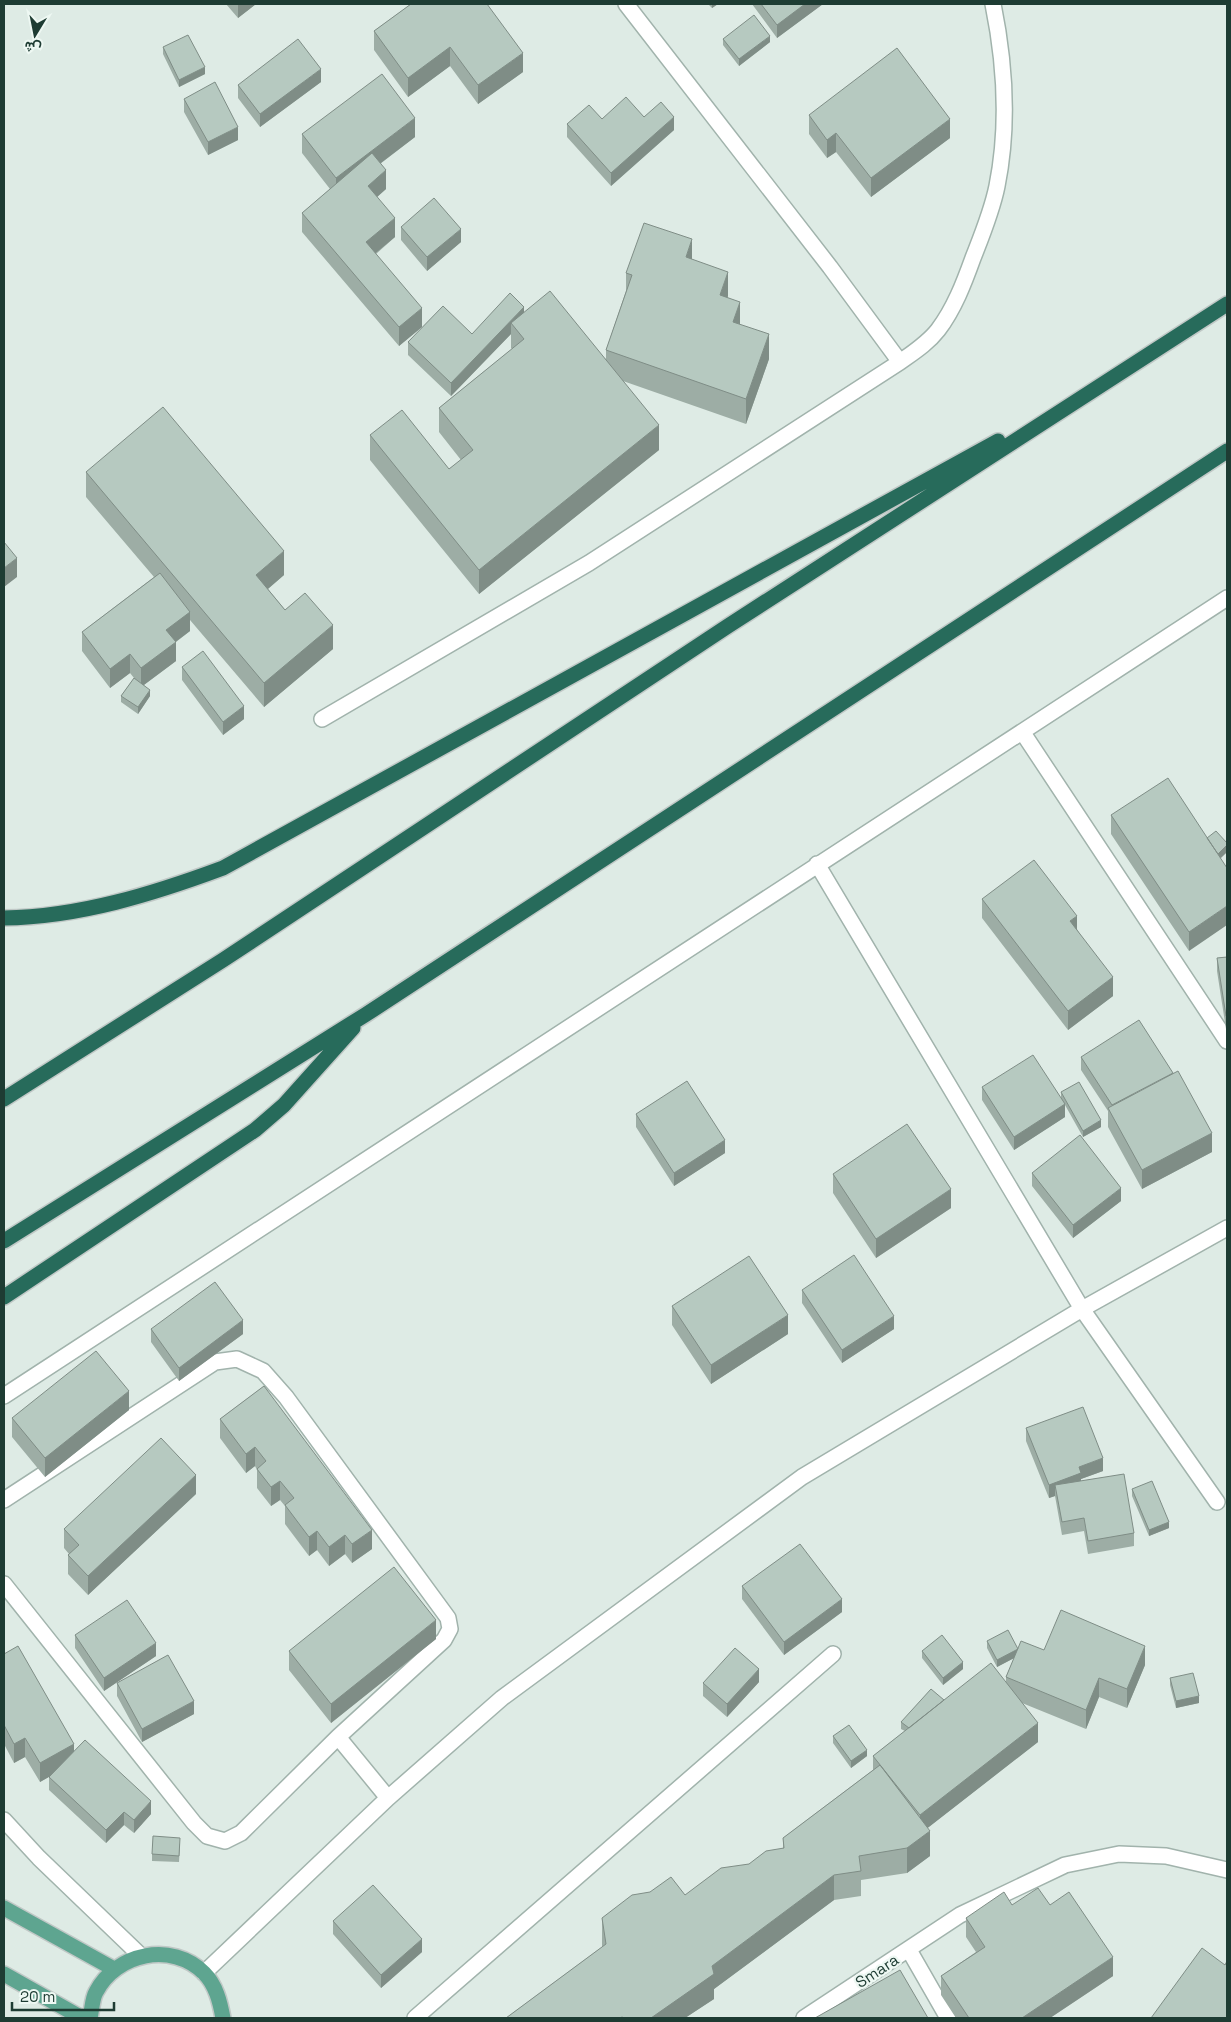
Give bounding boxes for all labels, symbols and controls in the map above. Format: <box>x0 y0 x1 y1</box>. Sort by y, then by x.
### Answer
north arrow <box>10 10 60 60</box>
text: ش <box>23 37 43 58</box>
street label: Smara <box>851 1949 903 1993</box>
scale bar <box>12 1980 115 2012</box>
text: 20 m <box>20 1987 55 2006</box>

